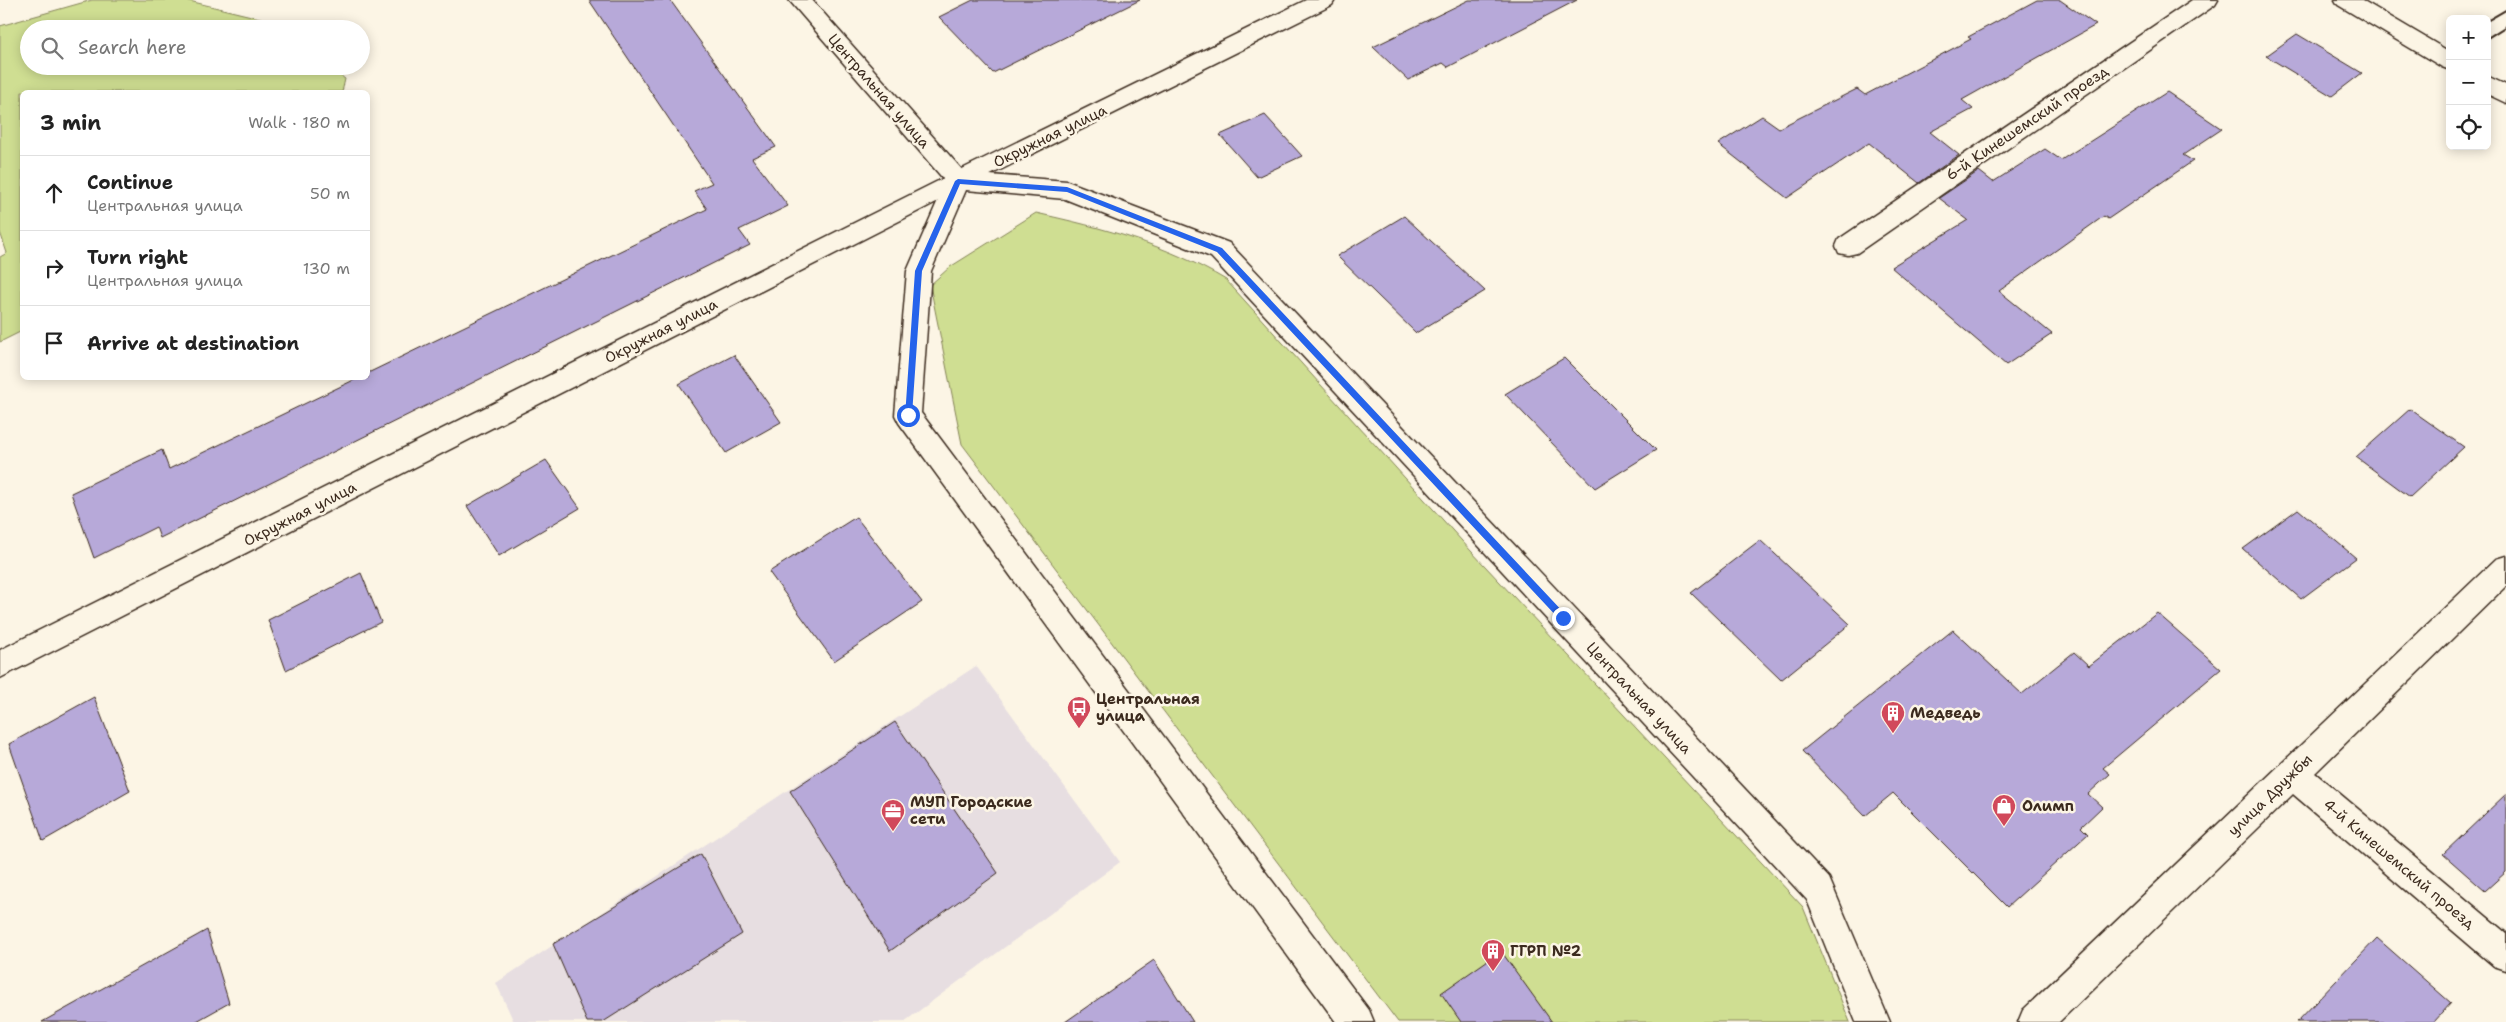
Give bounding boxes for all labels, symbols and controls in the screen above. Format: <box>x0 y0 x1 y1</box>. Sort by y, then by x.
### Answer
map controls <box>2446 15 2491 150</box>
button: + <box>2446 15 2491 60</box>
search box <box>20 20 370 75</box>
street label: Центральная улица <box>824 29 935 153</box>
icon: search <box>38 34 66 62</box>
text: Search here <box>78 35 187 60</box>
button: − <box>2446 60 2491 105</box>
street label: 6-й Кинешемский проезд <box>1942 61 2113 185</box>
street label: Окружная улица <box>990 100 1111 172</box>
button: locate <box>2446 105 2491 150</box>
text: 3 min <box>40 109 101 137</box>
text: Walk · 180 m <box>248 112 350 133</box>
text: Continue <box>87 170 173 195</box>
icon: ahead <box>40 179 68 207</box>
text: 50 m <box>310 183 350 204</box>
text: Центральная улица <box>87 195 243 216</box>
text: Turn right <box>87 245 188 270</box>
icon: right <box>40 254 68 282</box>
text: 130 m <box>303 258 350 279</box>
text: Центральная улица <box>87 270 243 291</box>
street label: Окружная улица <box>601 294 721 368</box>
icon: arrive <box>40 329 68 357</box>
text: Arrive at destination <box>87 331 299 356</box>
route start <box>897 404 920 427</box>
street label: Окружная улица <box>240 477 360 551</box>
route end <box>1552 607 1575 630</box>
street label: Центральная улица <box>1582 638 1697 759</box>
place label: Центральная улица <box>1096 689 1200 726</box>
bus stop icon: Центральная улица <box>1066 695 1092 729</box>
building icon: Медведь <box>1880 700 1906 734</box>
place label: Медведь <box>1910 703 1980 723</box>
street label: улица Дружбы <box>2224 750 2316 840</box>
place label: МУП Городские сети <box>910 792 1033 829</box>
shop icon: Олимп <box>1991 793 2017 827</box>
street label: 4-й Кинешемский проезд <box>2319 795 2479 934</box>
place label: Олимп <box>2022 796 2074 816</box>
office icon: МУП Городские сети <box>880 798 906 832</box>
building icon: ГГРП №2 <box>1480 938 1506 972</box>
place label: ГГРП №2 <box>1510 941 1582 961</box>

